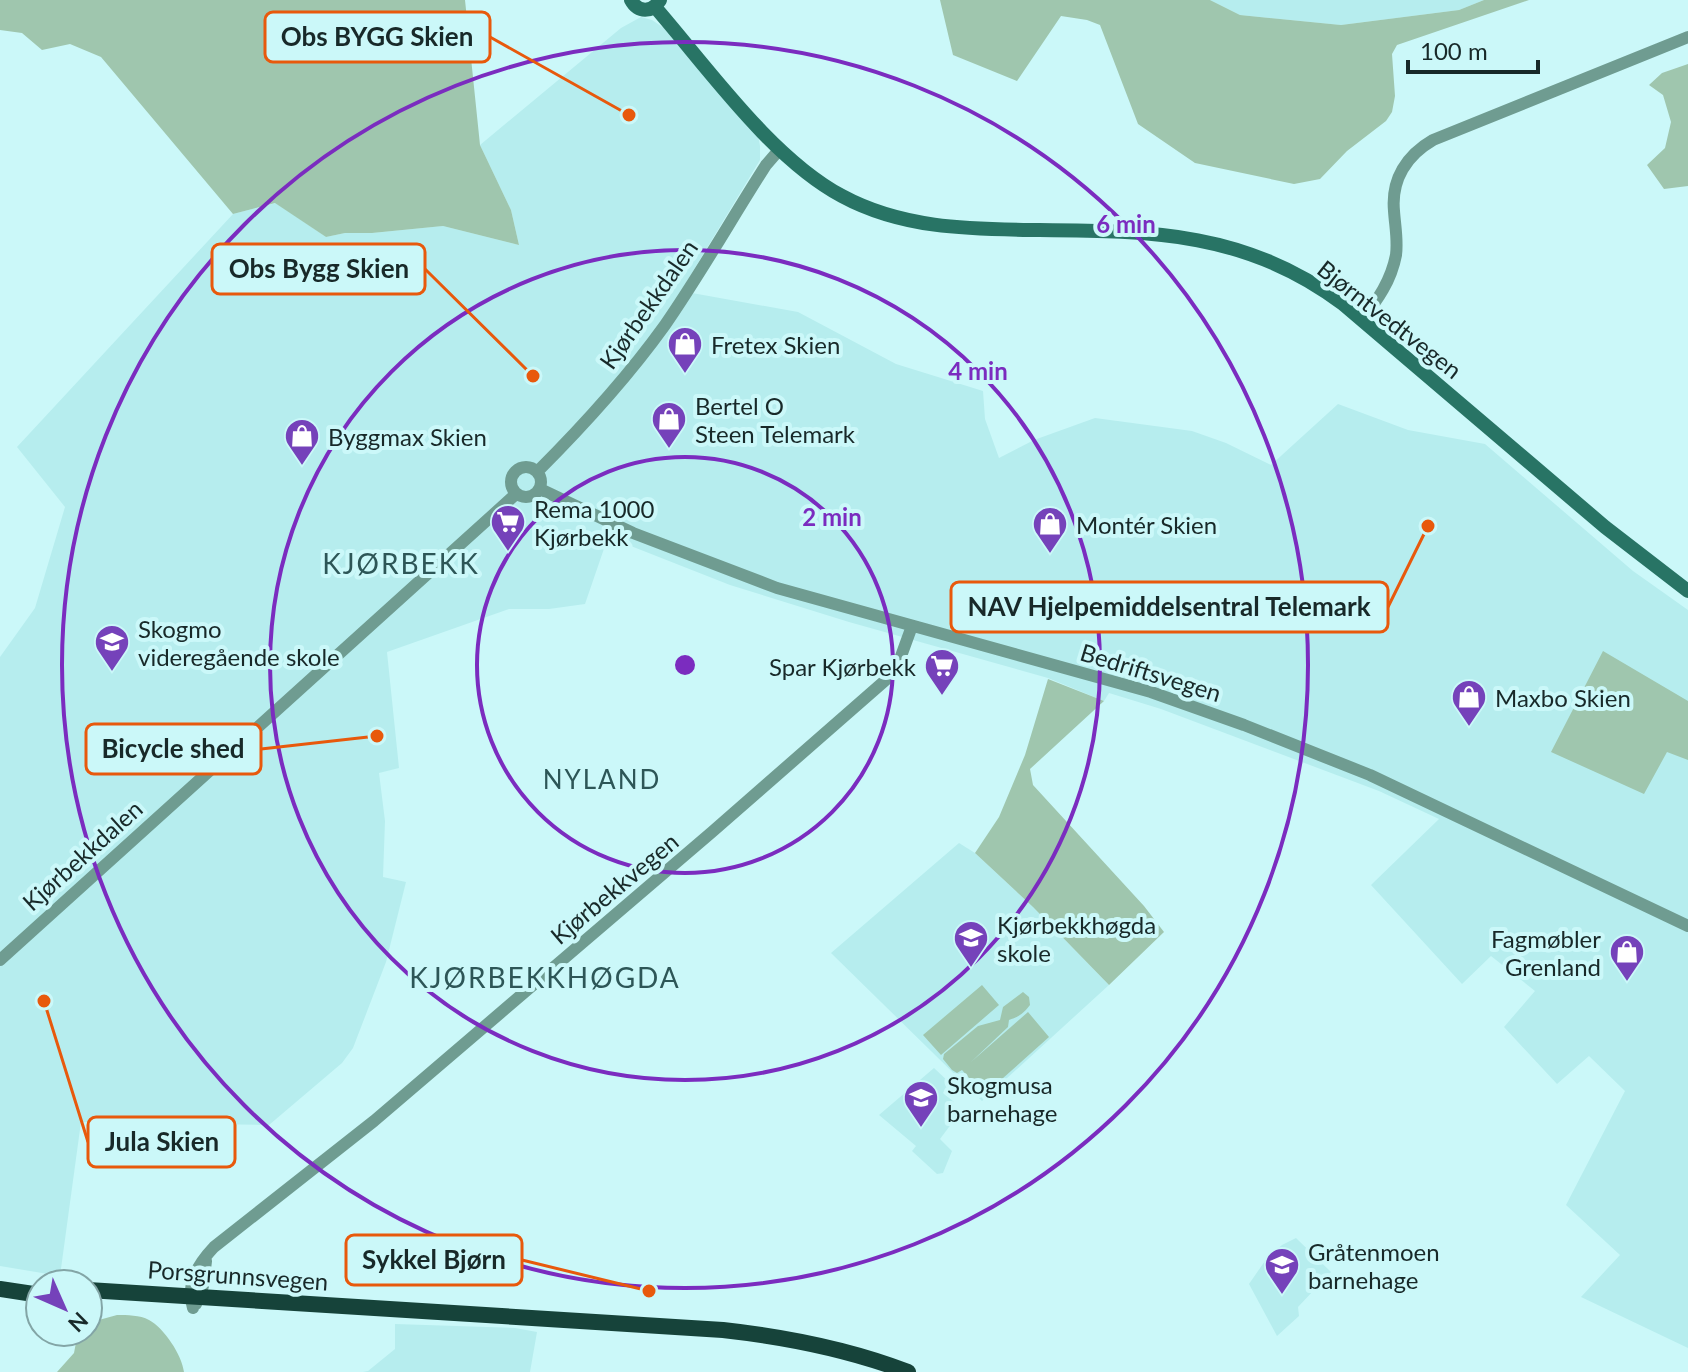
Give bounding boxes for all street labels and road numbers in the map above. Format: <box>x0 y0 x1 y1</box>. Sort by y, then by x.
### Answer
street label: Kjørbekkdalen <box>593 234 703 374</box>
street label: Bjørntvedtvegen <box>1312 254 1468 384</box>
street label: Bedriftsvegen <box>1077 637 1225 707</box>
street label: Kjørbekkdalen <box>16 794 148 916</box>
street label: Kjørbekkvegen <box>544 826 684 950</box>
street label: Porsgrunnsvegen <box>147 1254 329 1296</box>

